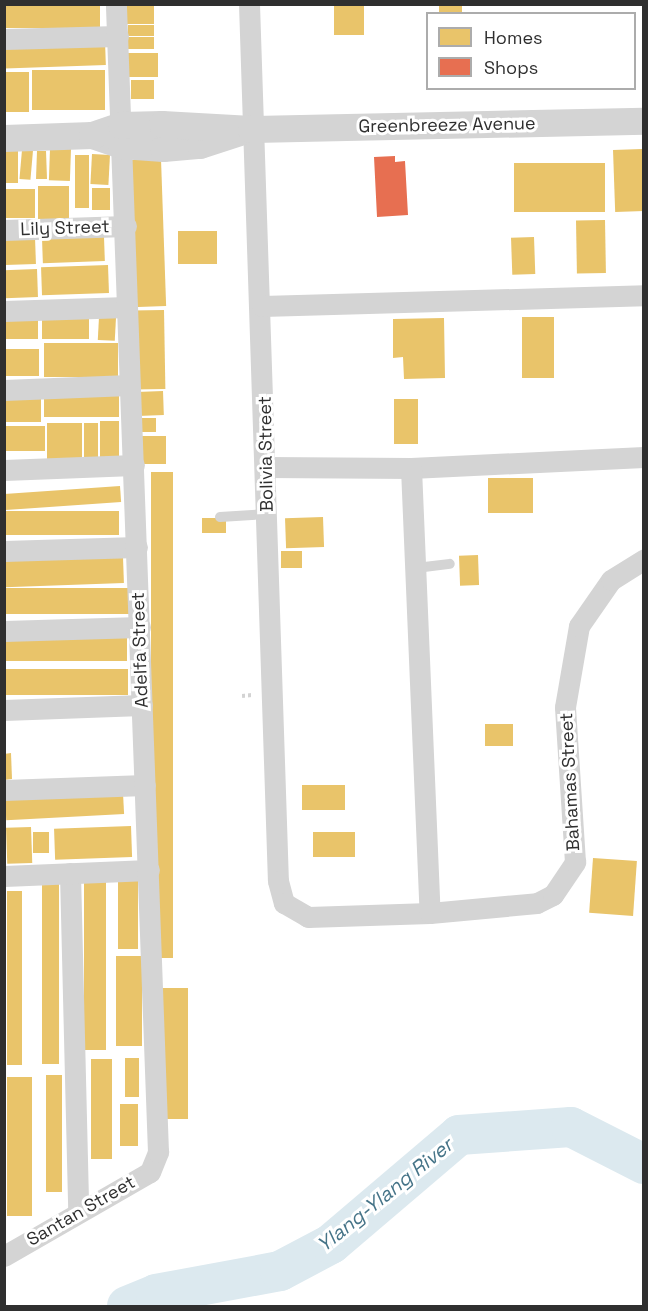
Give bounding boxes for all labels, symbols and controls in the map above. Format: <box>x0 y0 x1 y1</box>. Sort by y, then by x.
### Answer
legend <box>426 12 636 90</box>
text: Homes <box>484 26 543 49</box>
text: Shops <box>484 56 538 79</box>
street label: Greenbreeze Avenue <box>358 113 536 137</box>
street label: Lily Street <box>20 216 110 240</box>
street label: Bolivia Street <box>254 396 278 512</box>
street label: Adelfa Street <box>127 592 153 708</box>
street label: Bahamas Street <box>556 712 584 852</box>
water label: Ylang-Ylang River <box>312 1133 458 1257</box>
street label: Santan Street <box>23 1171 139 1251</box>

